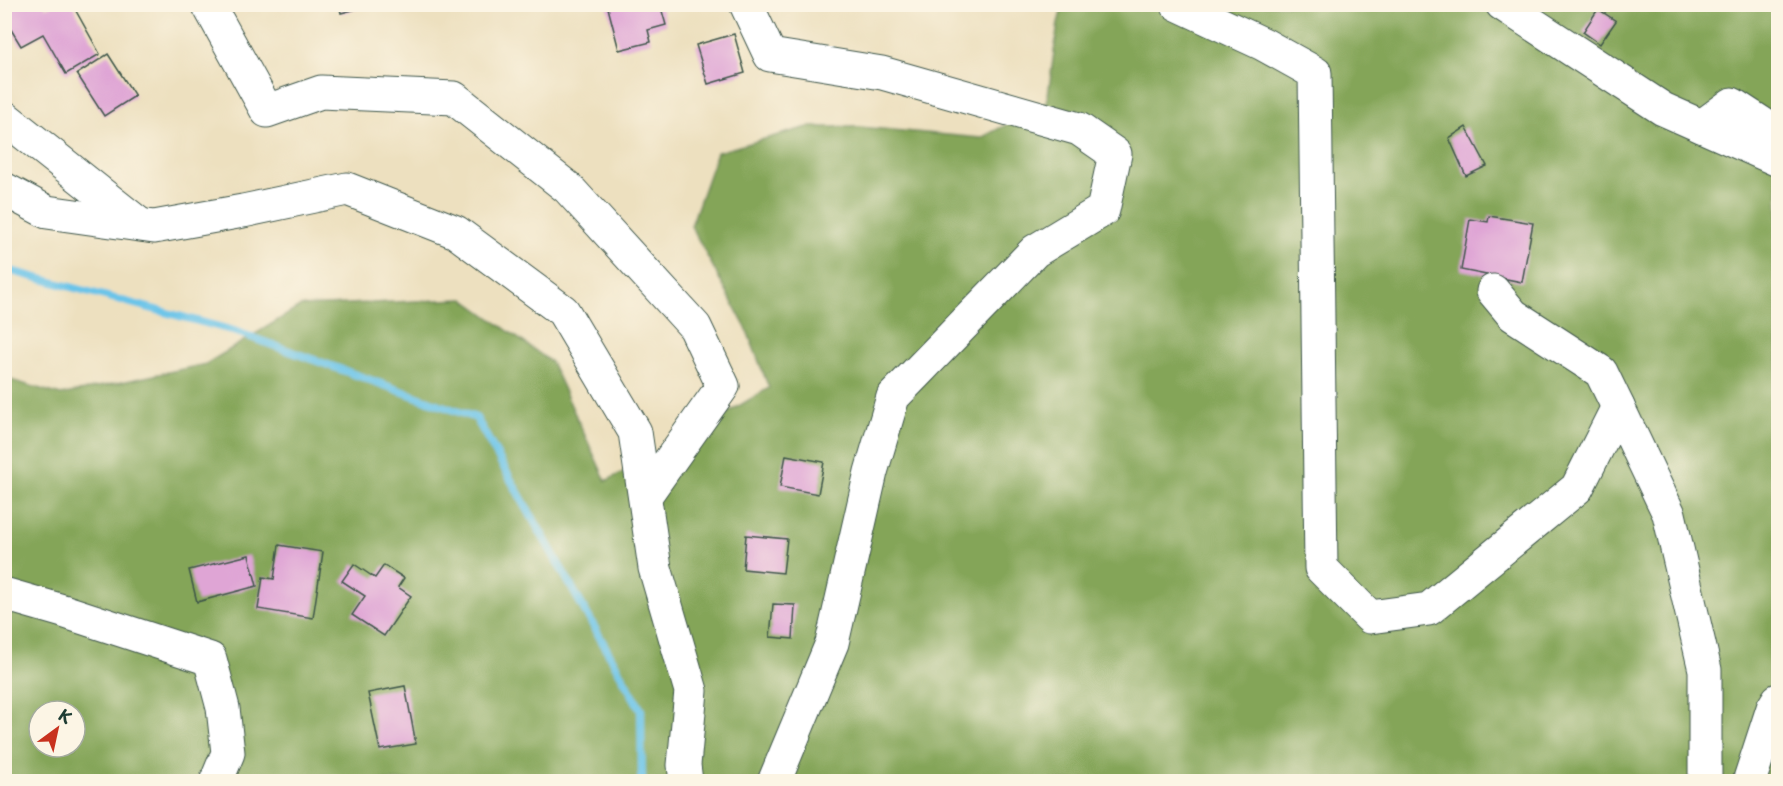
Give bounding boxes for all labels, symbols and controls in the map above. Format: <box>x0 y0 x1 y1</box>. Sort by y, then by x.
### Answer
north arrow <box>27 699 87 759</box>
text: K <box>54 702 77 729</box>

